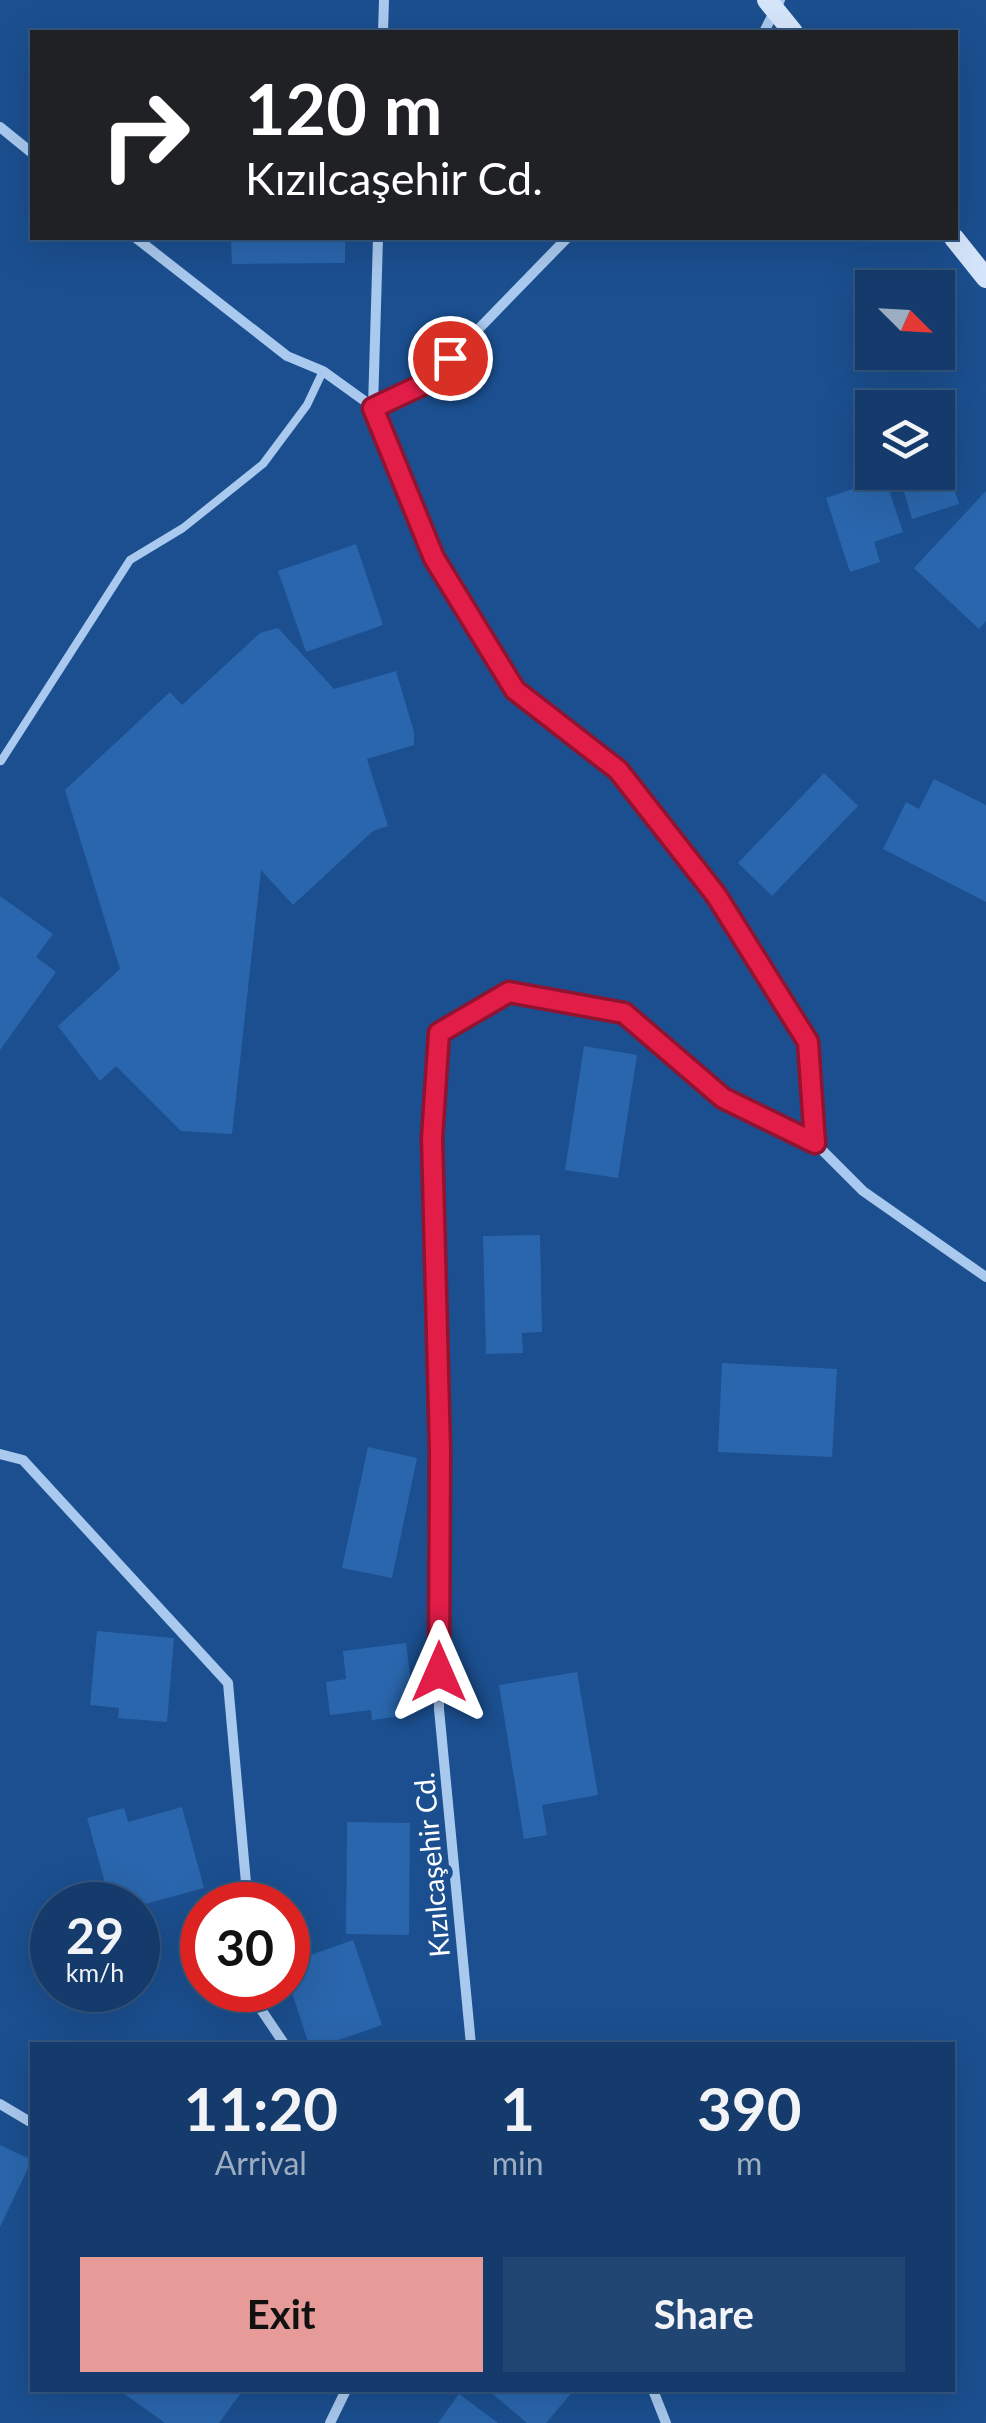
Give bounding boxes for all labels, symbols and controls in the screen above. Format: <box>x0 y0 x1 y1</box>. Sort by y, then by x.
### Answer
text: 120 m <box>245 66 442 150</box>
icon: right <box>80 70 210 200</box>
text: Kızılcaşehir Cd. <box>245 151 543 205</box>
north arrow <box>855 270 955 370</box>
map controls <box>855 270 955 490</box>
pin <box>408 316 493 401</box>
icon: arrive <box>423 331 478 386</box>
button: layers <box>855 390 955 490</box>
position arrow <box>387 1620 491 1724</box>
street label: Kızılcaşehir Cd. <box>406 1771 456 1959</box>
speed limit sign: 30 <box>180 1882 310 2012</box>
text: 29 <box>66 1905 124 1965</box>
text: km/h <box>66 1957 124 1987</box>
text: 11:20 <box>184 2072 338 2144</box>
text: 1 <box>500 2072 535 2144</box>
text: 390 <box>697 2072 801 2144</box>
text: Arrival <box>215 2143 307 2182</box>
text: min <box>492 2143 544 2182</box>
text: m <box>736 2143 762 2182</box>
button: Exit <box>80 2257 483 2372</box>
button: Share <box>503 2257 905 2372</box>

